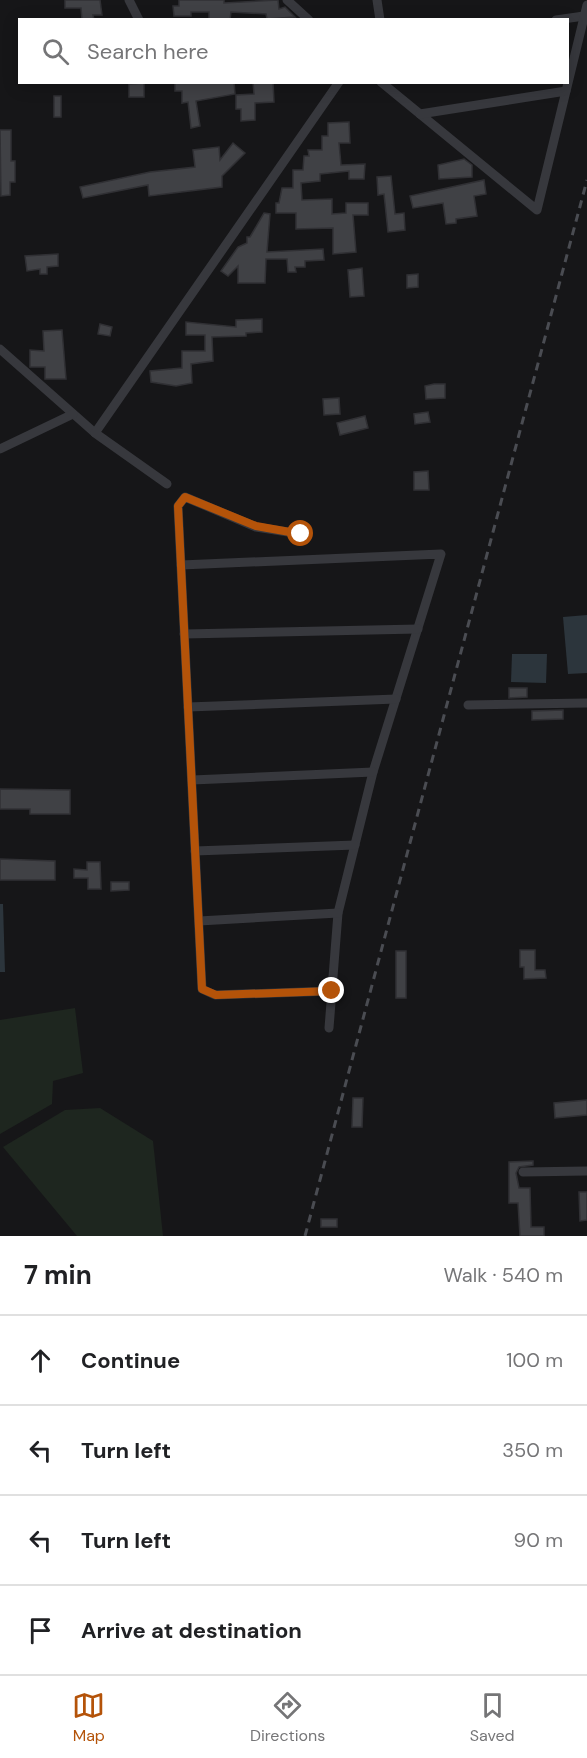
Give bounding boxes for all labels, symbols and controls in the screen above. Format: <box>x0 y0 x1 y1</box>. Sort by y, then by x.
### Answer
search box <box>18 18 569 84</box>
icon: search <box>39 35 72 68</box>
text: Search here <box>87 37 208 66</box>
route start <box>287 520 313 546</box>
route end <box>318 977 344 1003</box>
text: 7 min <box>24 1258 92 1292</box>
text: Walk · 540 m <box>443 1262 563 1288</box>
icon: ahead <box>24 1344 57 1377</box>
text: Continue <box>81 1346 180 1375</box>
text: 100 m <box>506 1347 563 1373</box>
icon: left <box>24 1434 57 1467</box>
text: Turn left <box>81 1436 171 1465</box>
text: 350 m <box>502 1437 563 1463</box>
icon: left <box>24 1524 57 1557</box>
text: Turn left <box>81 1526 171 1555</box>
text: 90 m <box>514 1527 563 1553</box>
icon: arrive <box>24 1614 57 1647</box>
text: Arrive at destination <box>81 1616 302 1645</box>
tab: Map <box>72 1689 105 1746</box>
tab: Directions <box>250 1689 325 1746</box>
tab: Saved <box>470 1689 515 1746</box>

